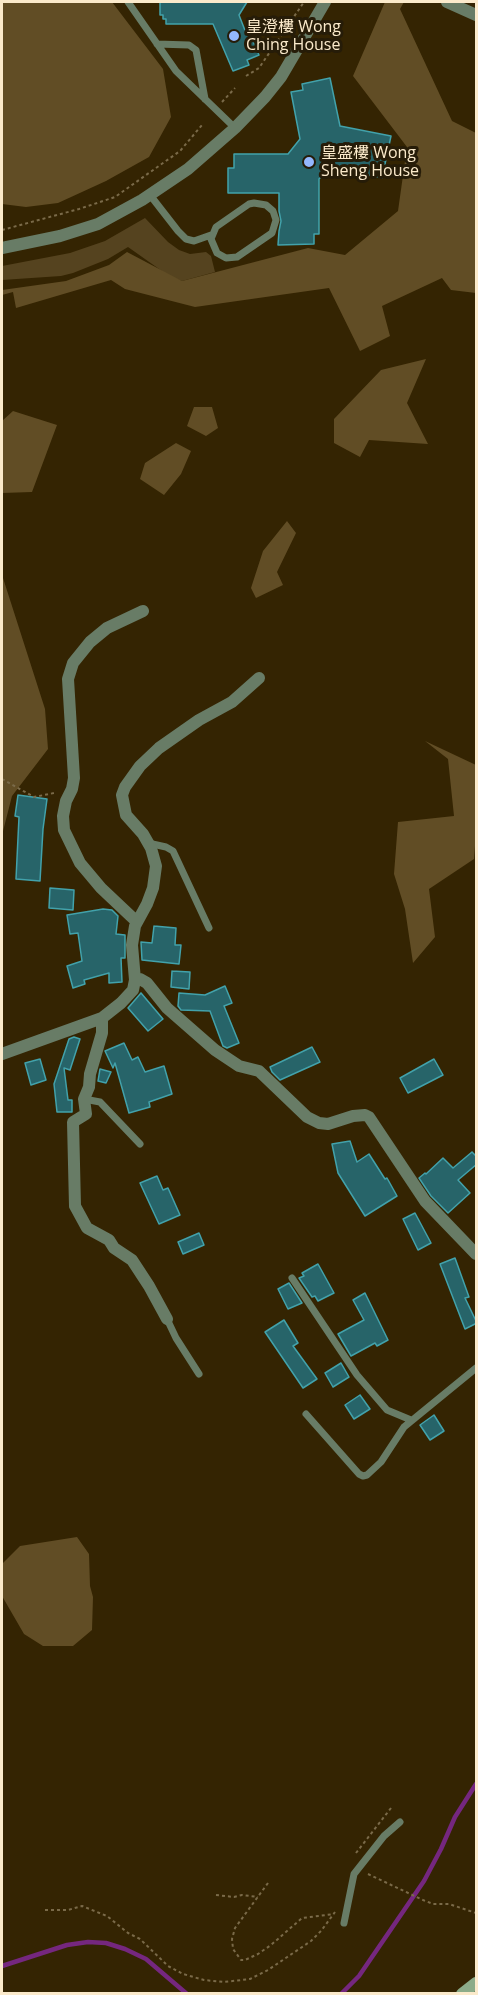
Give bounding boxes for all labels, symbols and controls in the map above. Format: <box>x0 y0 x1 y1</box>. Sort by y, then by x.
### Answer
place label: 皇澄樓 Wong Ching House <box>246 17 341 55</box>
marker: 皇澄樓 Wong Ching House <box>227 29 241 43</box>
place label: 皇盛樓 Wong Sheng House <box>321 143 419 181</box>
marker: 皇盛樓 Wong Sheng House <box>302 155 316 169</box>

